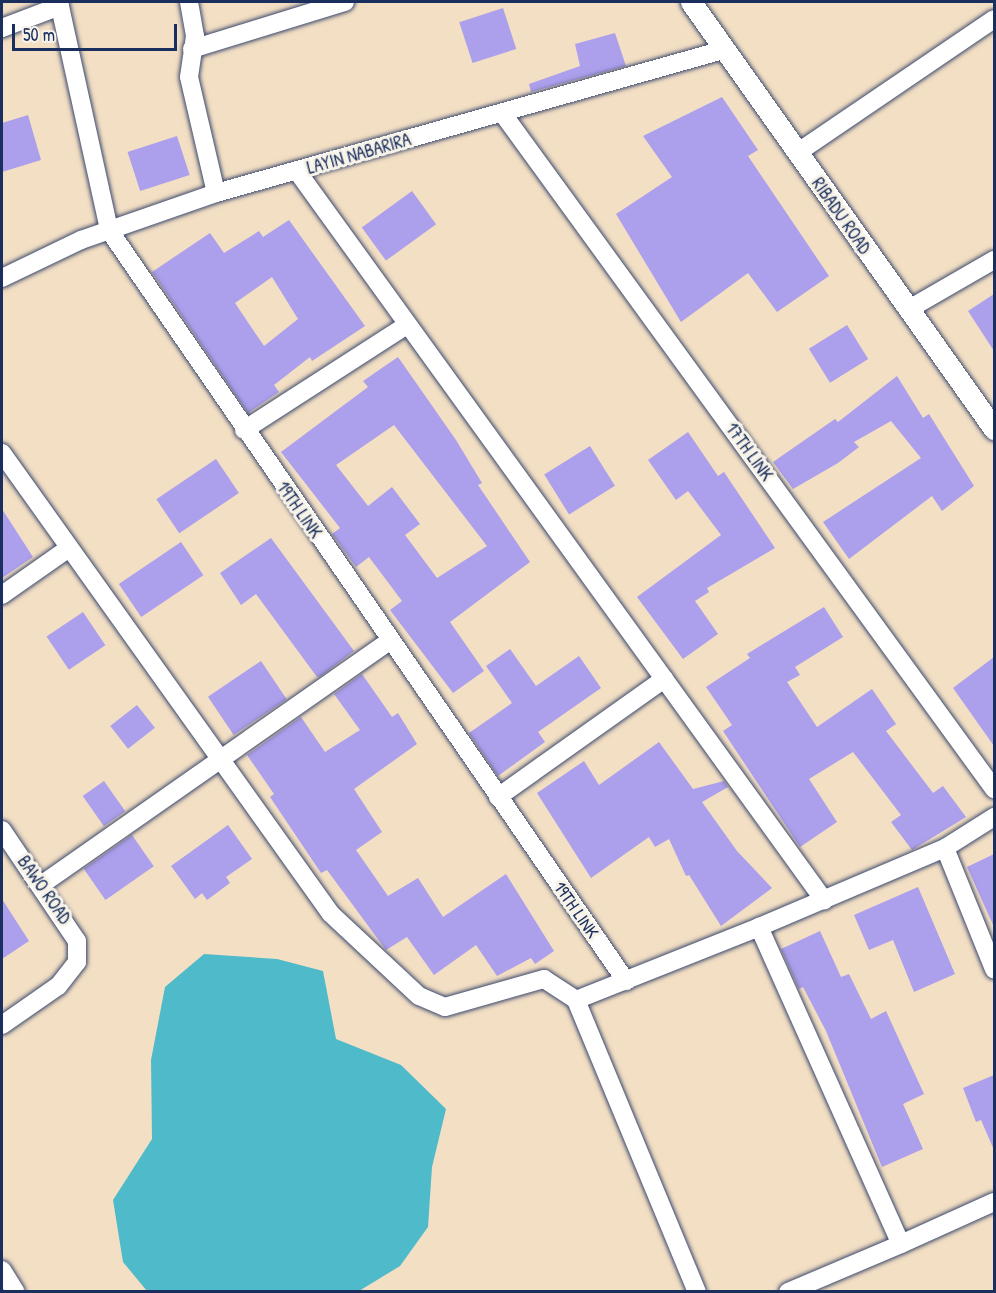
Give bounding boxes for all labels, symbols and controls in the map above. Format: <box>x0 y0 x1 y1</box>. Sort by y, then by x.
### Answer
scale bar <box>15 12 180 50</box>
text: 50 m <box>23 22 55 47</box>
street label: LAYIN NABARIRA <box>305 129 413 179</box>
street label: RIBADU ROAD <box>807 174 875 258</box>
street label: 17TH LINK <box>721 419 777 485</box>
street label: 19TH LINK <box>272 478 326 542</box>
street label: BAWO ROAD <box>13 852 75 928</box>
street label: 19TH LINK <box>549 878 603 942</box>

